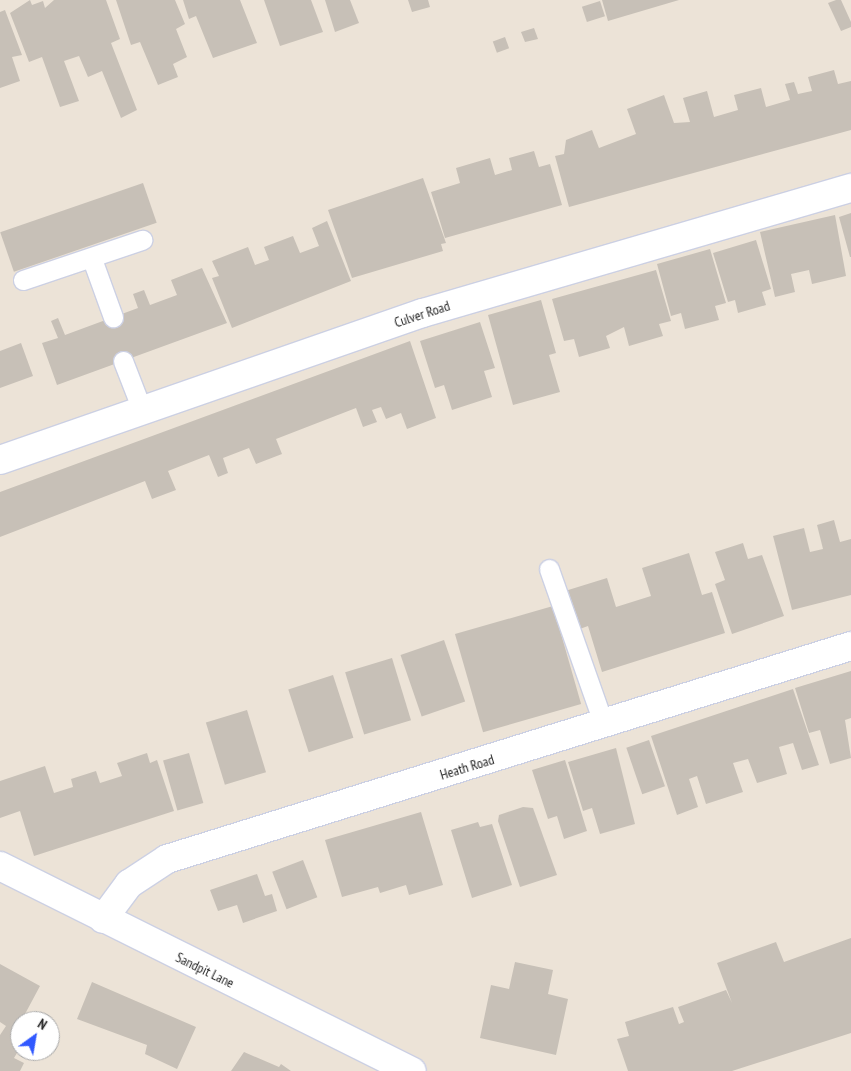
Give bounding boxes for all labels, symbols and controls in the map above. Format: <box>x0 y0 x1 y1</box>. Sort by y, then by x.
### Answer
street label: Culver Road <box>392 297 452 331</box>
street label: Heath Road <box>438 751 496 783</box>
street label: Sandpit Lane <box>173 949 237 991</box>
north arrow <box>10 1011 60 1061</box>
text: N <box>34 1014 50 1034</box>

